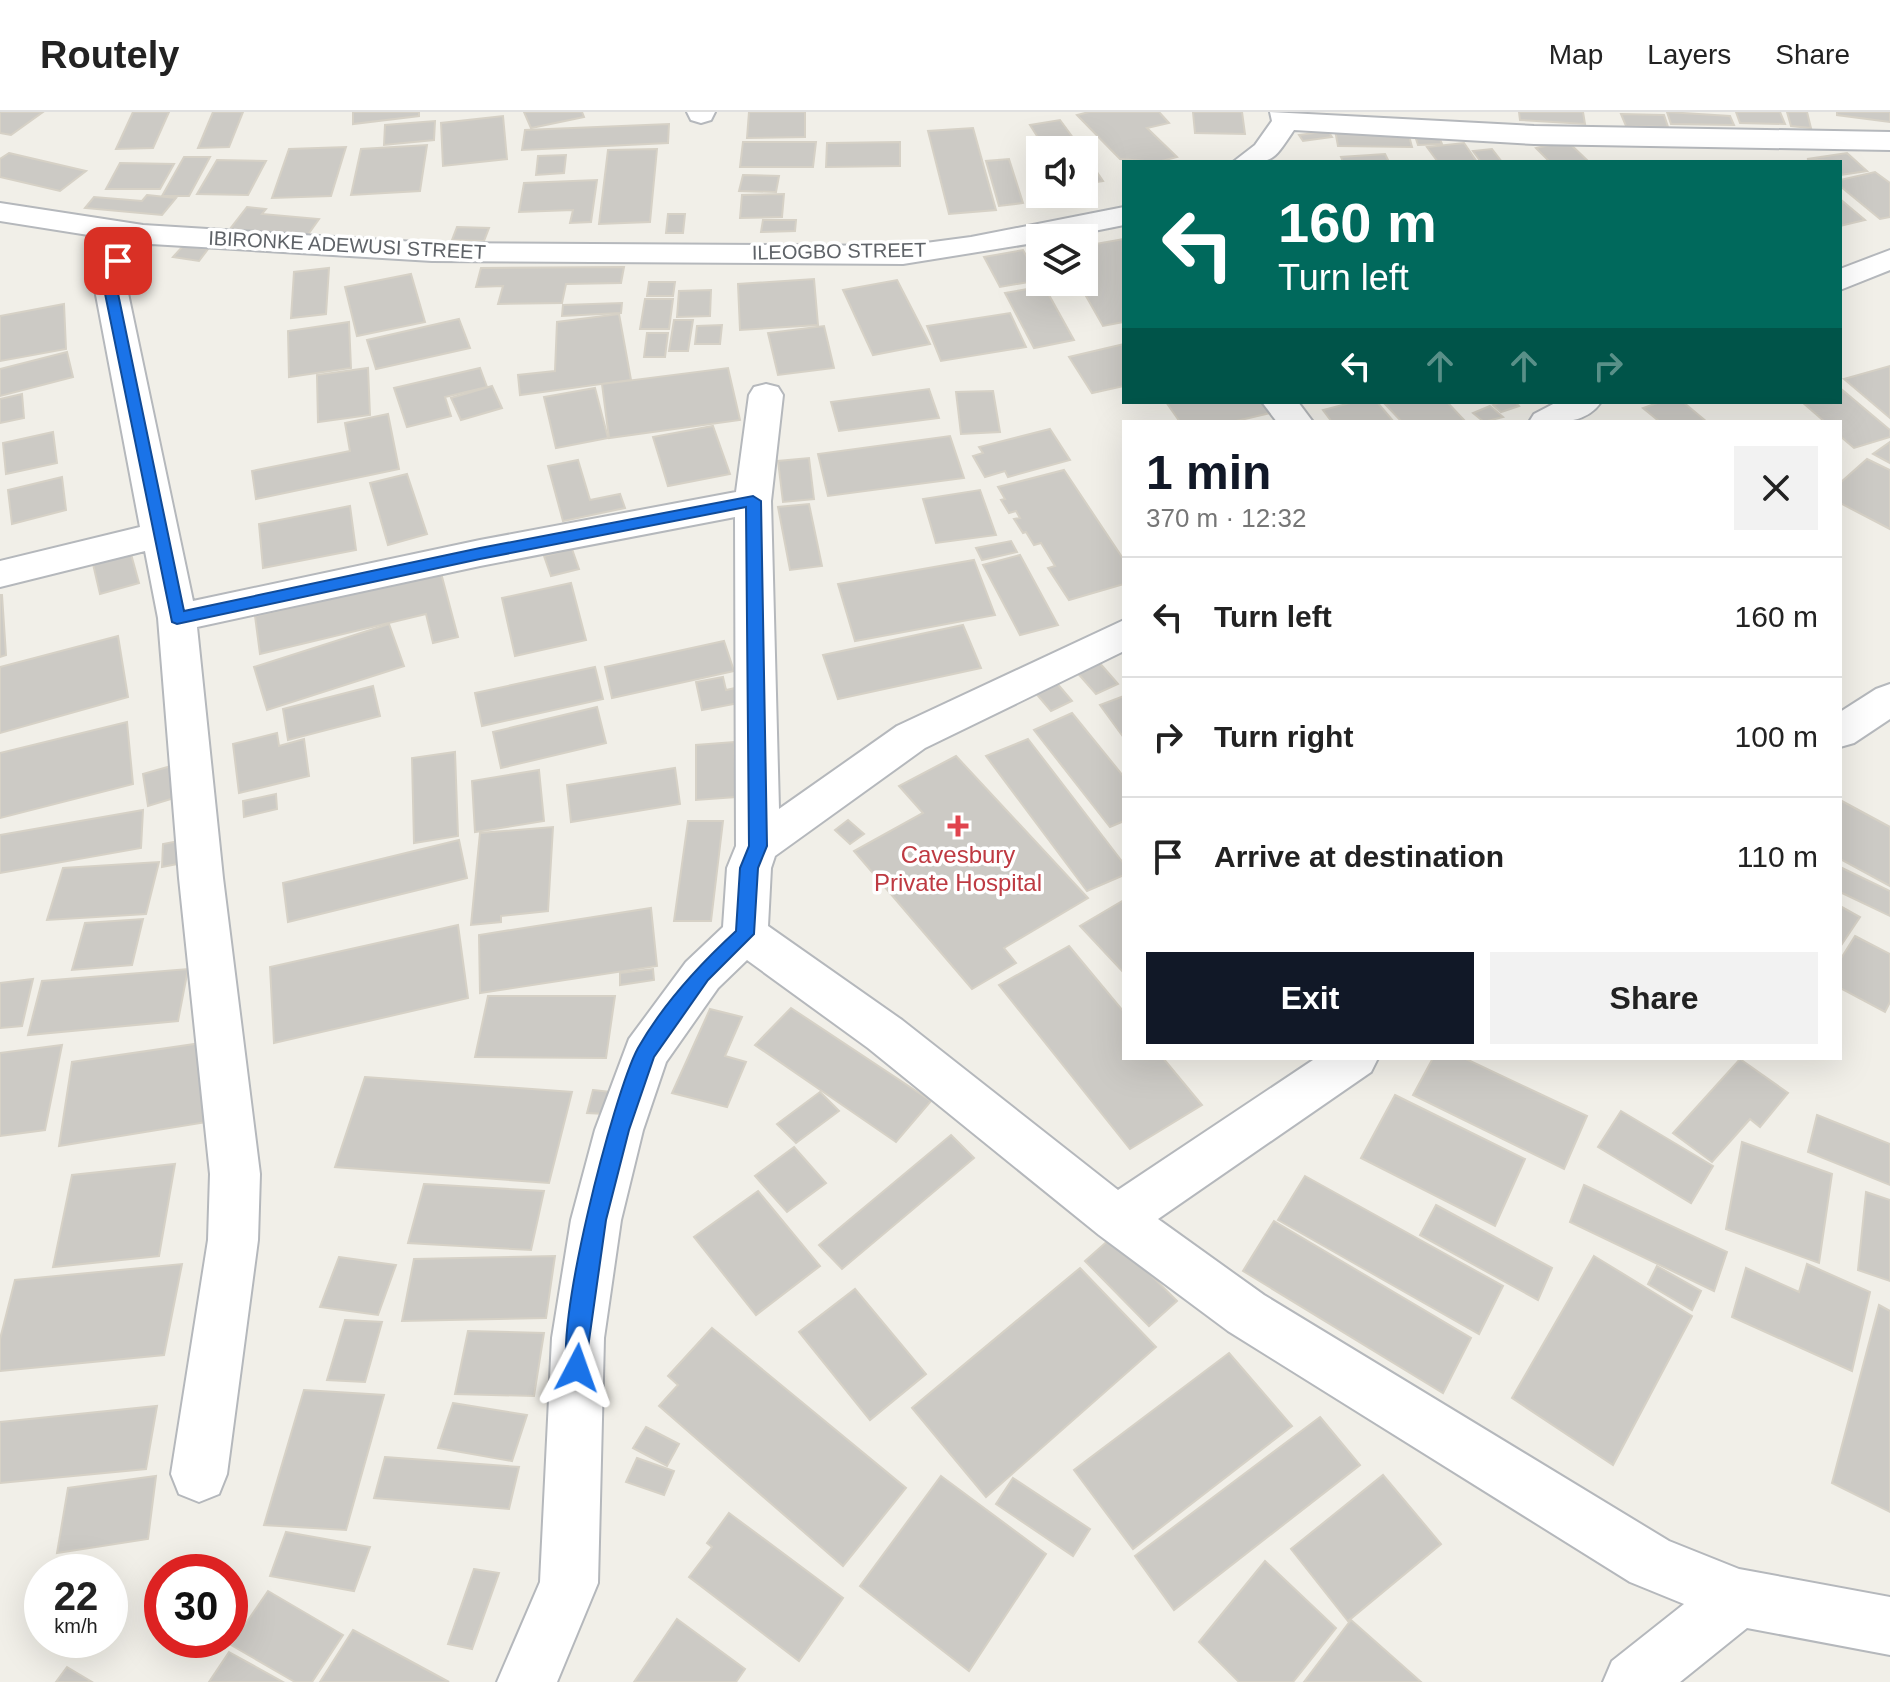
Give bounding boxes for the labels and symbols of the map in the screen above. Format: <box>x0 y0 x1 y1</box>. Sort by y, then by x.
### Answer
pin <box>84 227 152 295</box>
street label: IBIRONKE ADEWUSI STREET <box>208 227 486 263</box>
street label: ILEOGBO STREET <box>752 238 926 264</box>
marker: Cavesbury Private Hospital <box>947 815 969 837</box>
place label: Cavesbury Private Hospital <box>874 841 1042 896</box>
position arrow <box>535 1326 619 1410</box>
speed limit sign: 30 <box>144 1554 248 1658</box>

